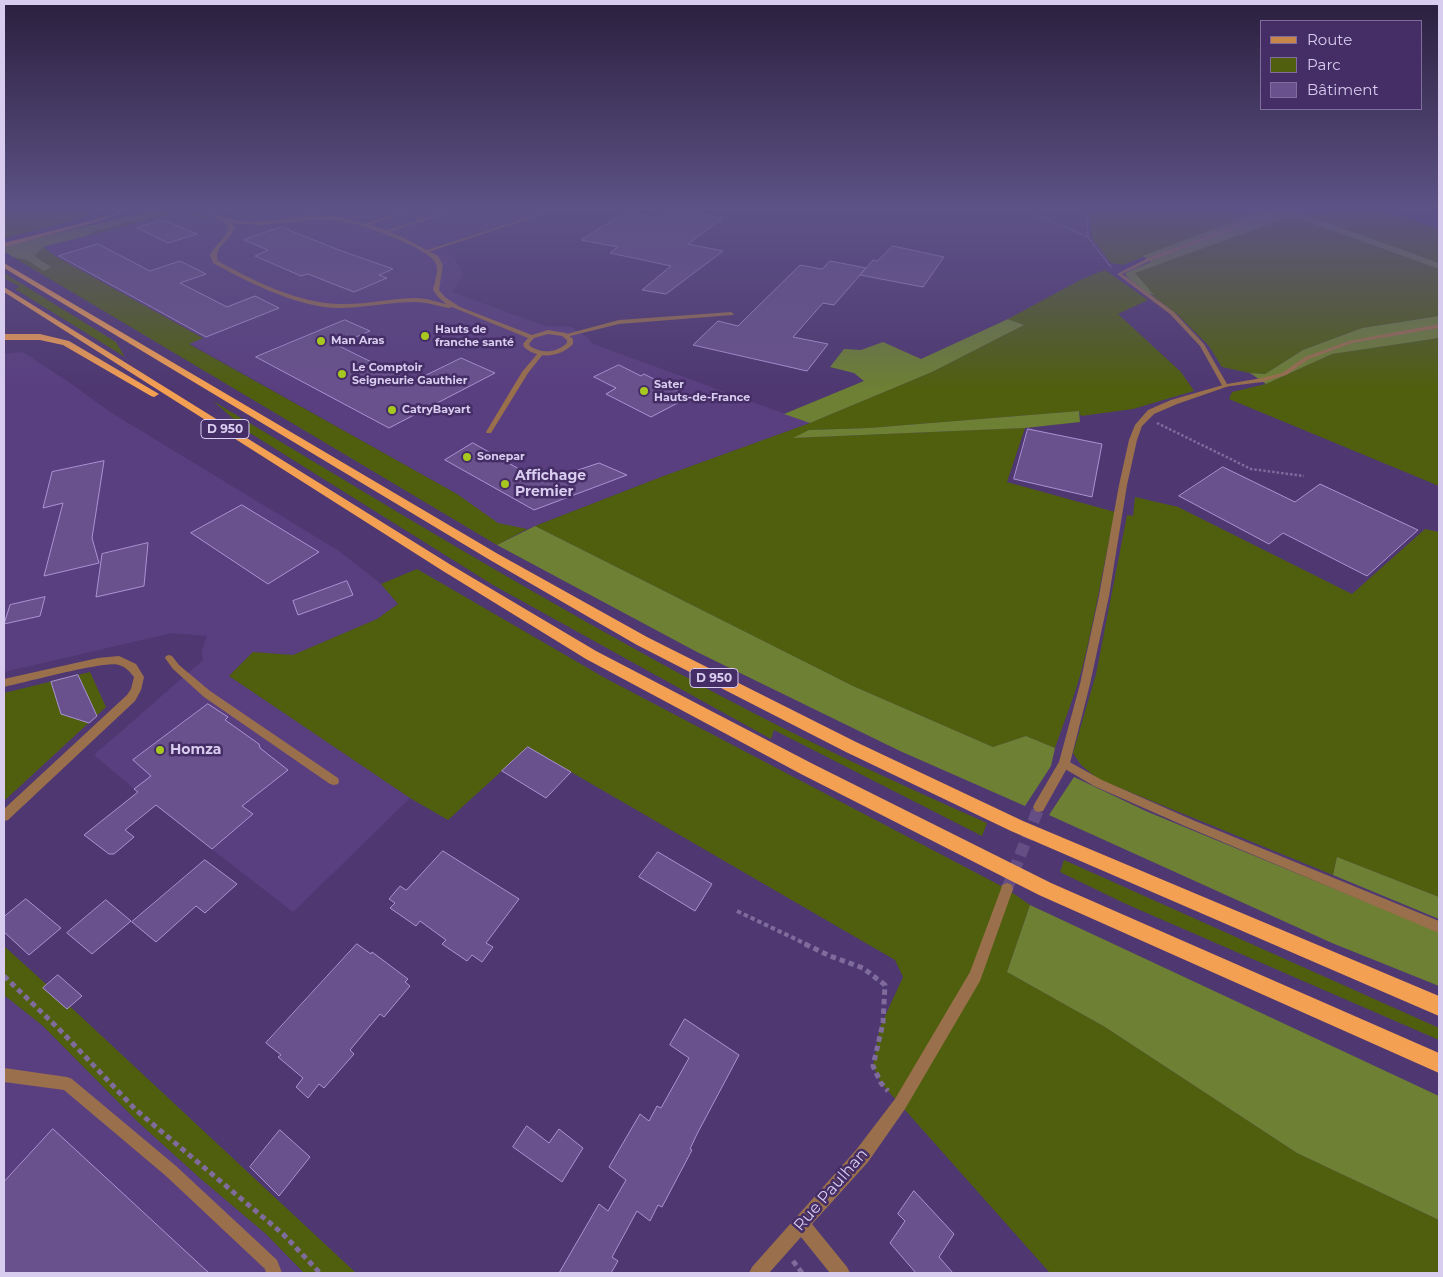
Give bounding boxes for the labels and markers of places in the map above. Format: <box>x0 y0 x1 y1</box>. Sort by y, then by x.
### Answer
place label: Hauts de franche santé <box>435 323 514 349</box>
marker: Hauts de franche santé <box>419 330 431 342</box>
place label: Man Aras <box>331 334 384 348</box>
marker: Man Aras <box>315 335 327 347</box>
place label: Le Comptoir Seigneurie Gauthier <box>352 361 467 387</box>
marker: Le Comptoir Seigneurie Gauthier <box>336 368 348 380</box>
place label: Sater Hauts-de-France <box>654 378 750 404</box>
marker: Sater Hauts-de-France <box>638 385 650 397</box>
place label: CatryBayart <box>402 403 471 417</box>
marker: CatryBayart <box>386 404 398 416</box>
place label: Sonepar <box>477 450 525 464</box>
marker: Sonepar <box>461 451 473 463</box>
place label: Affichage Premier <box>515 468 586 501</box>
marker: Affichage Premier <box>499 478 511 490</box>
place label: Homza <box>170 742 221 758</box>
marker: Homza <box>154 744 166 756</box>

